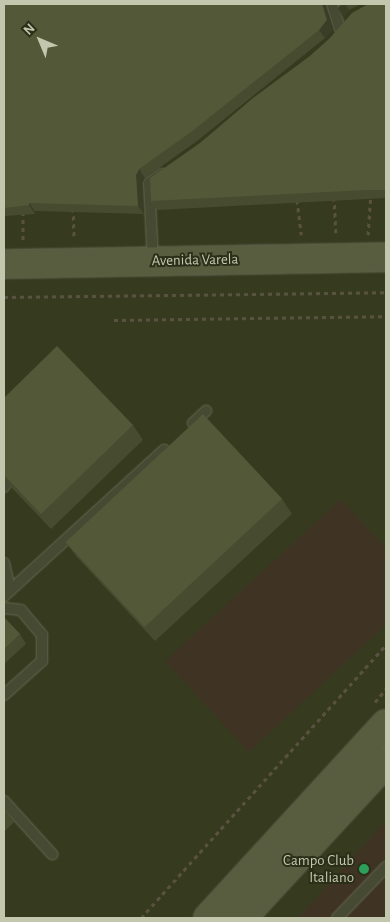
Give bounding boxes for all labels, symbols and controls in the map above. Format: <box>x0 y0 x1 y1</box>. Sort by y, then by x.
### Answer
north arrow <box>15 15 65 65</box>
text: N <box>21 21 38 38</box>
street label: Avenida Varela <box>151 250 239 270</box>
place label: Campo Club Italiano <box>283 851 354 886</box>
marker: Campo Club Italiano <box>358 863 370 875</box>

